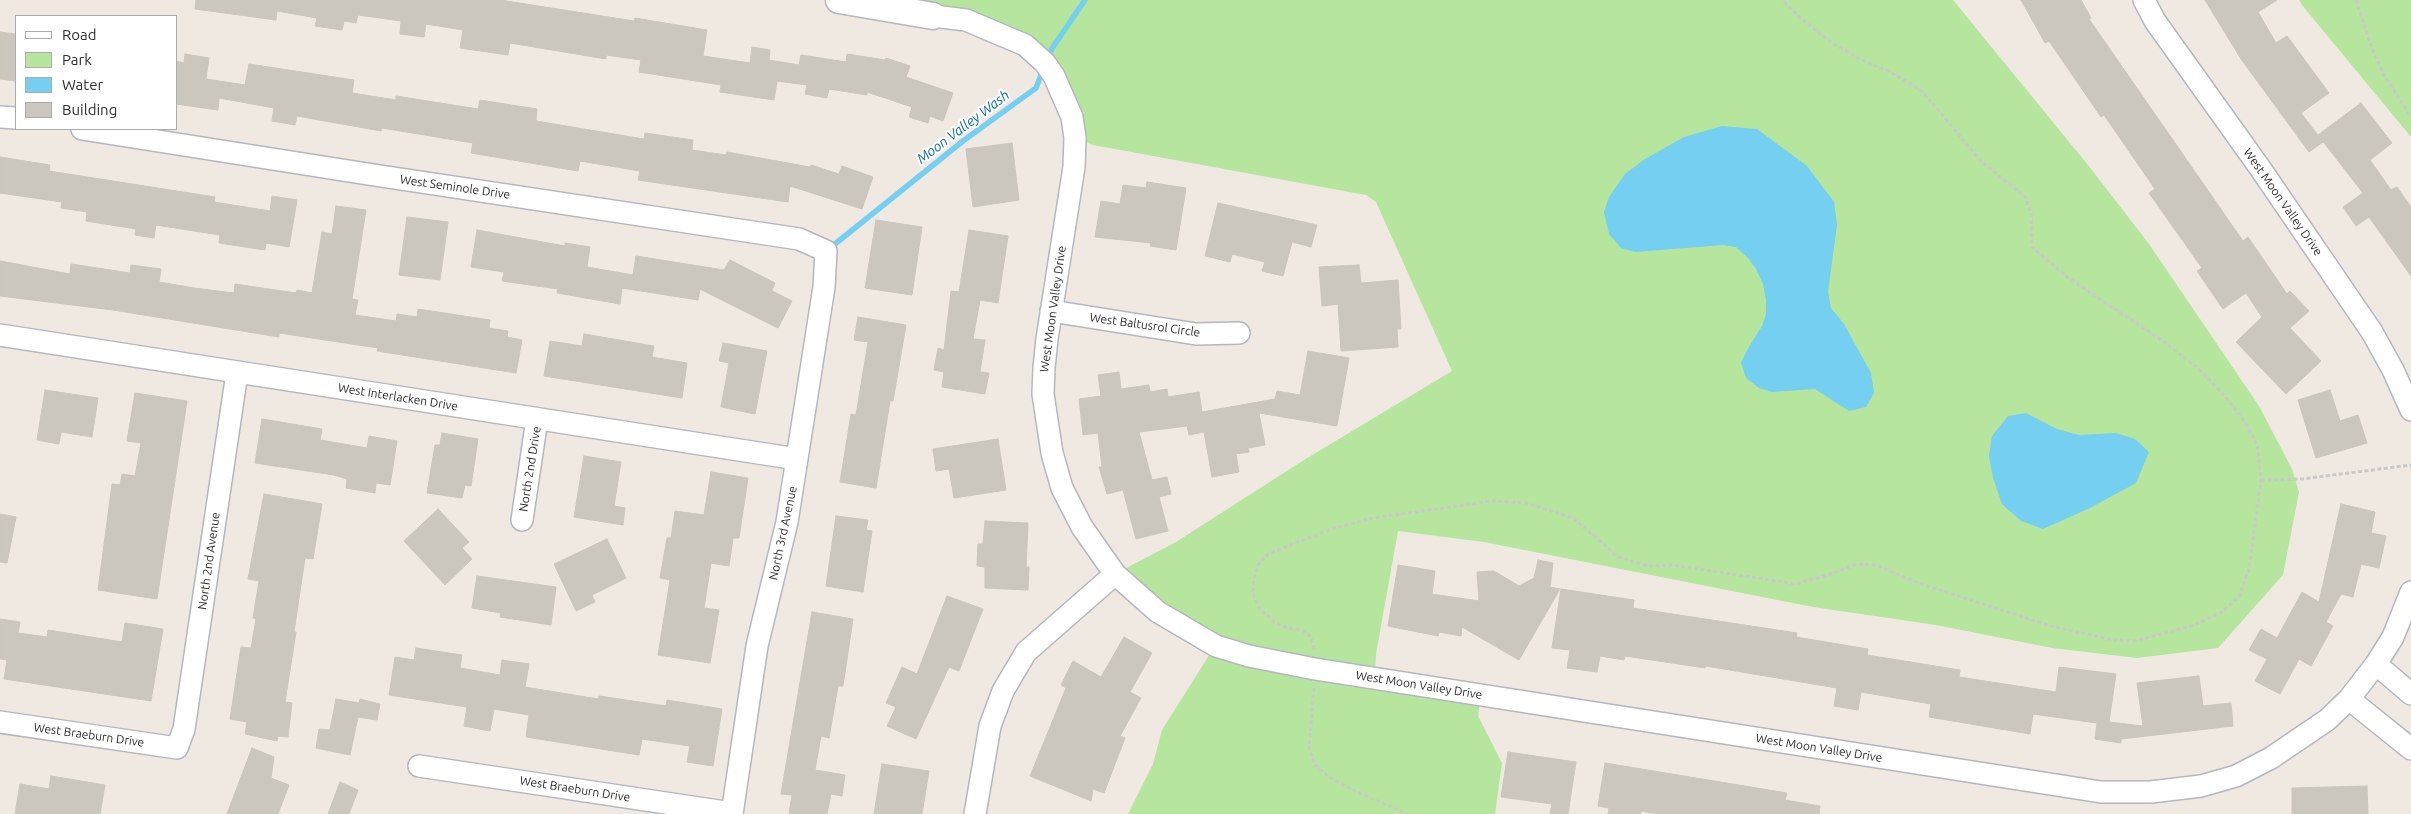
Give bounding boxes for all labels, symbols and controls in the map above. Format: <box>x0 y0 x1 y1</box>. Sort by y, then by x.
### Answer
legend <box>15 15 178 130</box>
text: Road <box>62 26 97 43</box>
text: Park <box>62 51 92 68</box>
text: Water <box>62 76 103 93</box>
water label: Moon Valley Wash <box>913 87 1013 167</box>
text: Building <box>62 101 117 118</box>
street label: West Moon Valley Drive <box>2240 146 2326 258</box>
street label: West Seminole Drive <box>399 172 511 202</box>
street label: West Moon Valley Drive <box>1037 245 1069 373</box>
street label: West Baltusrol Circle <box>1089 310 1201 340</box>
street label: West Interlacken Drive <box>337 380 459 414</box>
street label: North 2nd Drive <box>516 425 544 513</box>
street label: North 3rd Avenue <box>766 485 800 581</box>
street label: North 2nd Avenue <box>195 511 223 611</box>
street label: West Moon Valley Drive <box>1355 668 1483 702</box>
street label: West Braeburn Drive <box>33 720 145 750</box>
street label: West Moon Valley Drive <box>1755 731 1883 765</box>
street label: West Braeburn Drive <box>519 773 631 805</box>

